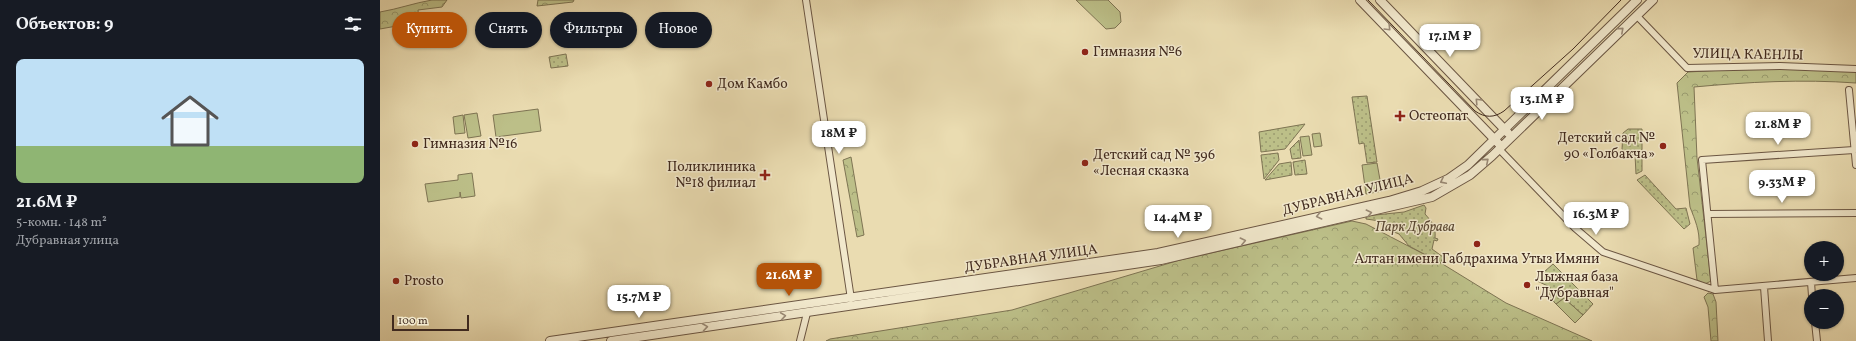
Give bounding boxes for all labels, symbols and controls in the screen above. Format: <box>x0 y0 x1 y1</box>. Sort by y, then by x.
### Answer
chip: Купить <box>392 12 467 48</box>
chip: Снять <box>475 12 542 48</box>
chip: Фильтры <box>550 12 637 48</box>
chip: Новое <box>645 12 712 48</box>
text: Объектов: 9 <box>16 13 113 36</box>
icon: filters <box>342 13 364 35</box>
one-way arrow <box>1383 23 1390 31</box>
pin: 17.1M ₽ <box>1413 24 1487 58</box>
text: 17.1M ₽ <box>1428 28 1472 46</box>
one-way arrow <box>1616 28 1624 35</box>
place label: Гимназия №6 <box>1093 43 1182 62</box>
street label: УЛИЦА КАЕНЛЫ <box>1692 45 1804 65</box>
marker: Гимназия №6 <box>1080 47 1090 57</box>
place label: Дом Камбо <box>717 75 788 94</box>
marker: Дом Камбо <box>704 79 714 89</box>
icon: home <box>154 85 226 157</box>
pin: 13.1M ₽ <box>1505 87 1579 121</box>
text: 13.1M ₽ <box>1520 91 1564 109</box>
one-way arrow <box>1475 98 1483 106</box>
place label: Остеопат <box>1409 107 1468 126</box>
marker: Остеопат <box>1394 110 1406 122</box>
pin: 21.8M ₽ <box>1741 112 1815 146</box>
text: 21.8M ₽ <box>1755 116 1801 134</box>
pin: 18M ₽ <box>811 121 867 155</box>
text: 18M ₽ <box>821 125 857 143</box>
place label: Детский сад № 90 «Голбакча» <box>1557 129 1655 164</box>
place label: Гимназия №16 <box>423 135 517 154</box>
marker: Гимназия №16 <box>410 139 420 149</box>
marker: Детский сад № 90 «Голбакча» <box>1658 141 1668 151</box>
place label: Детский сад № 396 «Лесная сказка <box>1093 146 1215 181</box>
place label: Поликлиника №18 филиал <box>667 158 756 193</box>
marker: Детский сад № 396 «Лесная сказка <box>1080 158 1090 168</box>
one-way arrow <box>1482 158 1489 165</box>
marker: Поликлиника №18 филиал <box>759 169 771 181</box>
street label: ДУБРАВНАЯ УЛИЦА <box>1280 169 1416 220</box>
pin: 9.33M ₽ <box>1745 170 1819 204</box>
text: 9.33M ₽ <box>1758 174 1806 192</box>
one-way arrow <box>1440 176 1447 184</box>
text: 21.6M ₽ <box>16 191 77 214</box>
pin: 16.3M ₽ <box>1559 202 1633 236</box>
pin: 14.4M ₽ <box>1141 205 1215 239</box>
text: 16.3M ₽ <box>1573 206 1619 224</box>
text: 14.4M ₽ <box>1154 209 1202 227</box>
one-way arrow <box>1366 209 1373 217</box>
one-way arrow <box>1315 212 1322 220</box>
text: 5-комн. · 148 m² <box>16 214 107 232</box>
park label: Парк Дубрава <box>1375 218 1455 237</box>
text: Дубравная улица <box>16 232 119 250</box>
one-way arrow <box>1239 238 1246 246</box>
marker: Алтан имени Габдрахима Утыз Имяни <box>1472 239 1482 249</box>
street label: ДУБРАВНАЯ УЛИЦА <box>963 240 1099 278</box>
map controls <box>1804 241 1844 329</box>
button: + <box>1804 241 1844 281</box>
place label: Алтан имени Габдрахима Утыз Имяни <box>1354 250 1600 269</box>
pin: 21.6M ₽ <box>752 263 826 297</box>
text: 21.6M ₽ <box>766 267 812 285</box>
place label: Лыжная база "Дубравная" <box>1535 268 1619 303</box>
place label: Prosto <box>404 272 444 291</box>
marker: Prosto <box>391 276 401 286</box>
marker: Лыжная база "Дубравная" <box>1522 280 1532 290</box>
pin: 15.7M ₽ <box>602 285 676 319</box>
text: 15.7M ₽ <box>616 289 662 307</box>
button: − <box>1804 289 1844 329</box>
one-way arrow <box>780 312 786 321</box>
scale bar <box>392 313 469 332</box>
text: 100 m <box>398 314 428 329</box>
one-way arrow <box>701 323 708 332</box>

